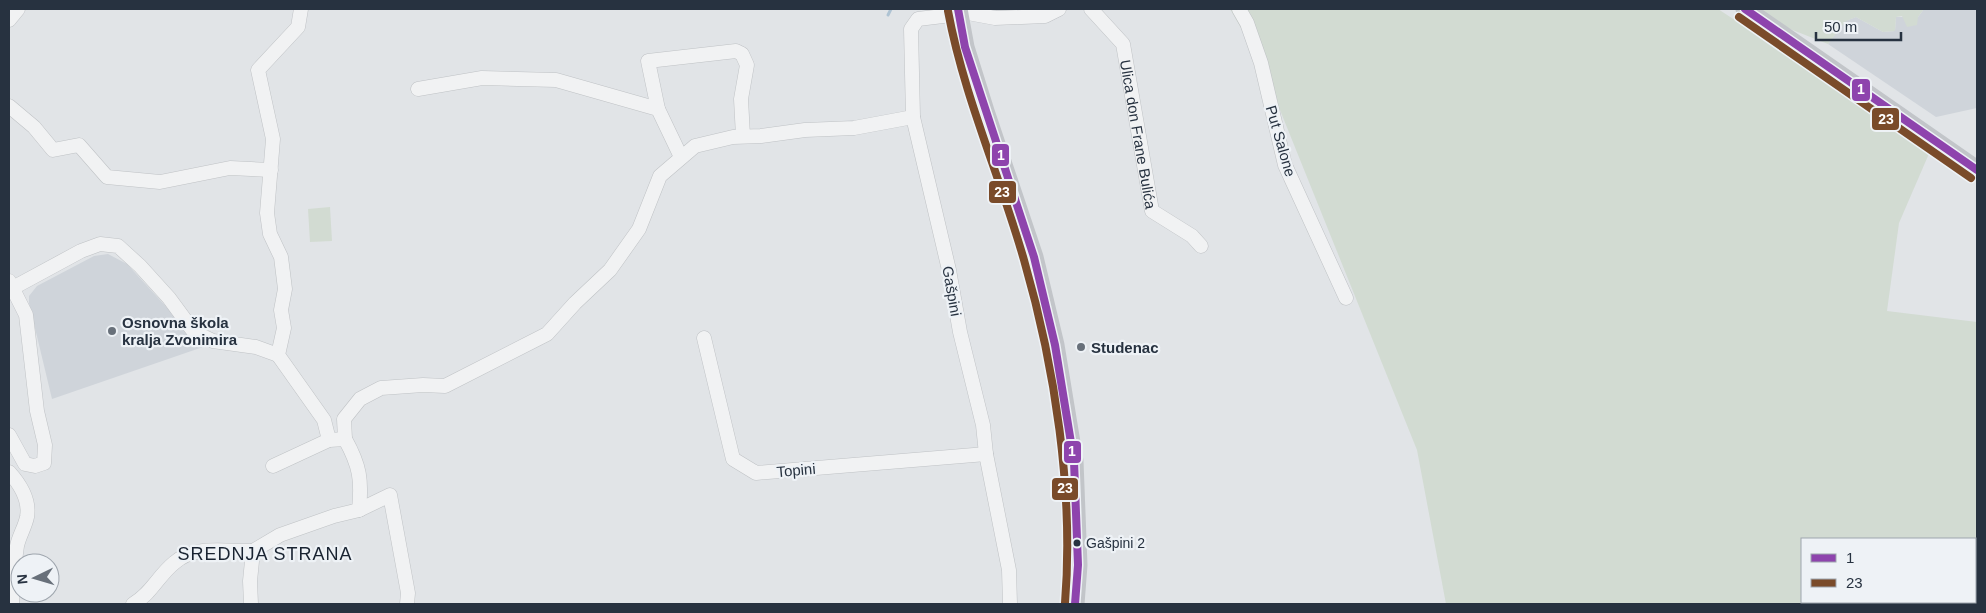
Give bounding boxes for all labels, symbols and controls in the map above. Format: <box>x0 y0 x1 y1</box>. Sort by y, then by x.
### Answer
scale bar <box>1816 10 1901 42</box>
text: 50 m <box>1824 18 1857 35</box>
street label: Ulica don Frane Bulića <box>1117 58 1160 211</box>
line badge: 1 <box>1851 78 1871 102</box>
text: 1 <box>1857 81 1865 97</box>
street label: Put Salone <box>1263 103 1299 179</box>
line badge: 23 <box>1871 107 1900 131</box>
text: 23 <box>1878 111 1894 127</box>
line badge: 1 <box>991 143 1010 167</box>
text: 1 <box>997 147 1005 163</box>
line badge: 23 <box>988 180 1017 204</box>
text: 23 <box>994 184 1010 200</box>
street label: Gašpini <box>939 264 965 318</box>
place label: Osnovna škola kralja Zvonimira <box>122 314 238 348</box>
marker: Osnovna škola kralja Zvonimira <box>106 325 118 337</box>
place label: Studenac <box>1091 339 1159 356</box>
marker: Studenac <box>1075 341 1087 353</box>
line badge: 1 <box>1063 440 1082 464</box>
text: 1 <box>1068 443 1076 459</box>
street label: Topini <box>776 460 816 480</box>
line badge: 23 <box>1051 477 1079 501</box>
text: 23 <box>1057 480 1073 496</box>
place label: Gašpini 2 <box>1086 535 1145 551</box>
marker: Gašpini 2 <box>1072 538 1082 548</box>
legend <box>1801 538 1976 603</box>
district label: SREDNJA STRANA <box>177 544 353 564</box>
text: 1 <box>1846 549 1854 566</box>
north arrow <box>10 553 60 603</box>
text: N <box>14 573 30 585</box>
text: 23 <box>1846 574 1863 591</box>

